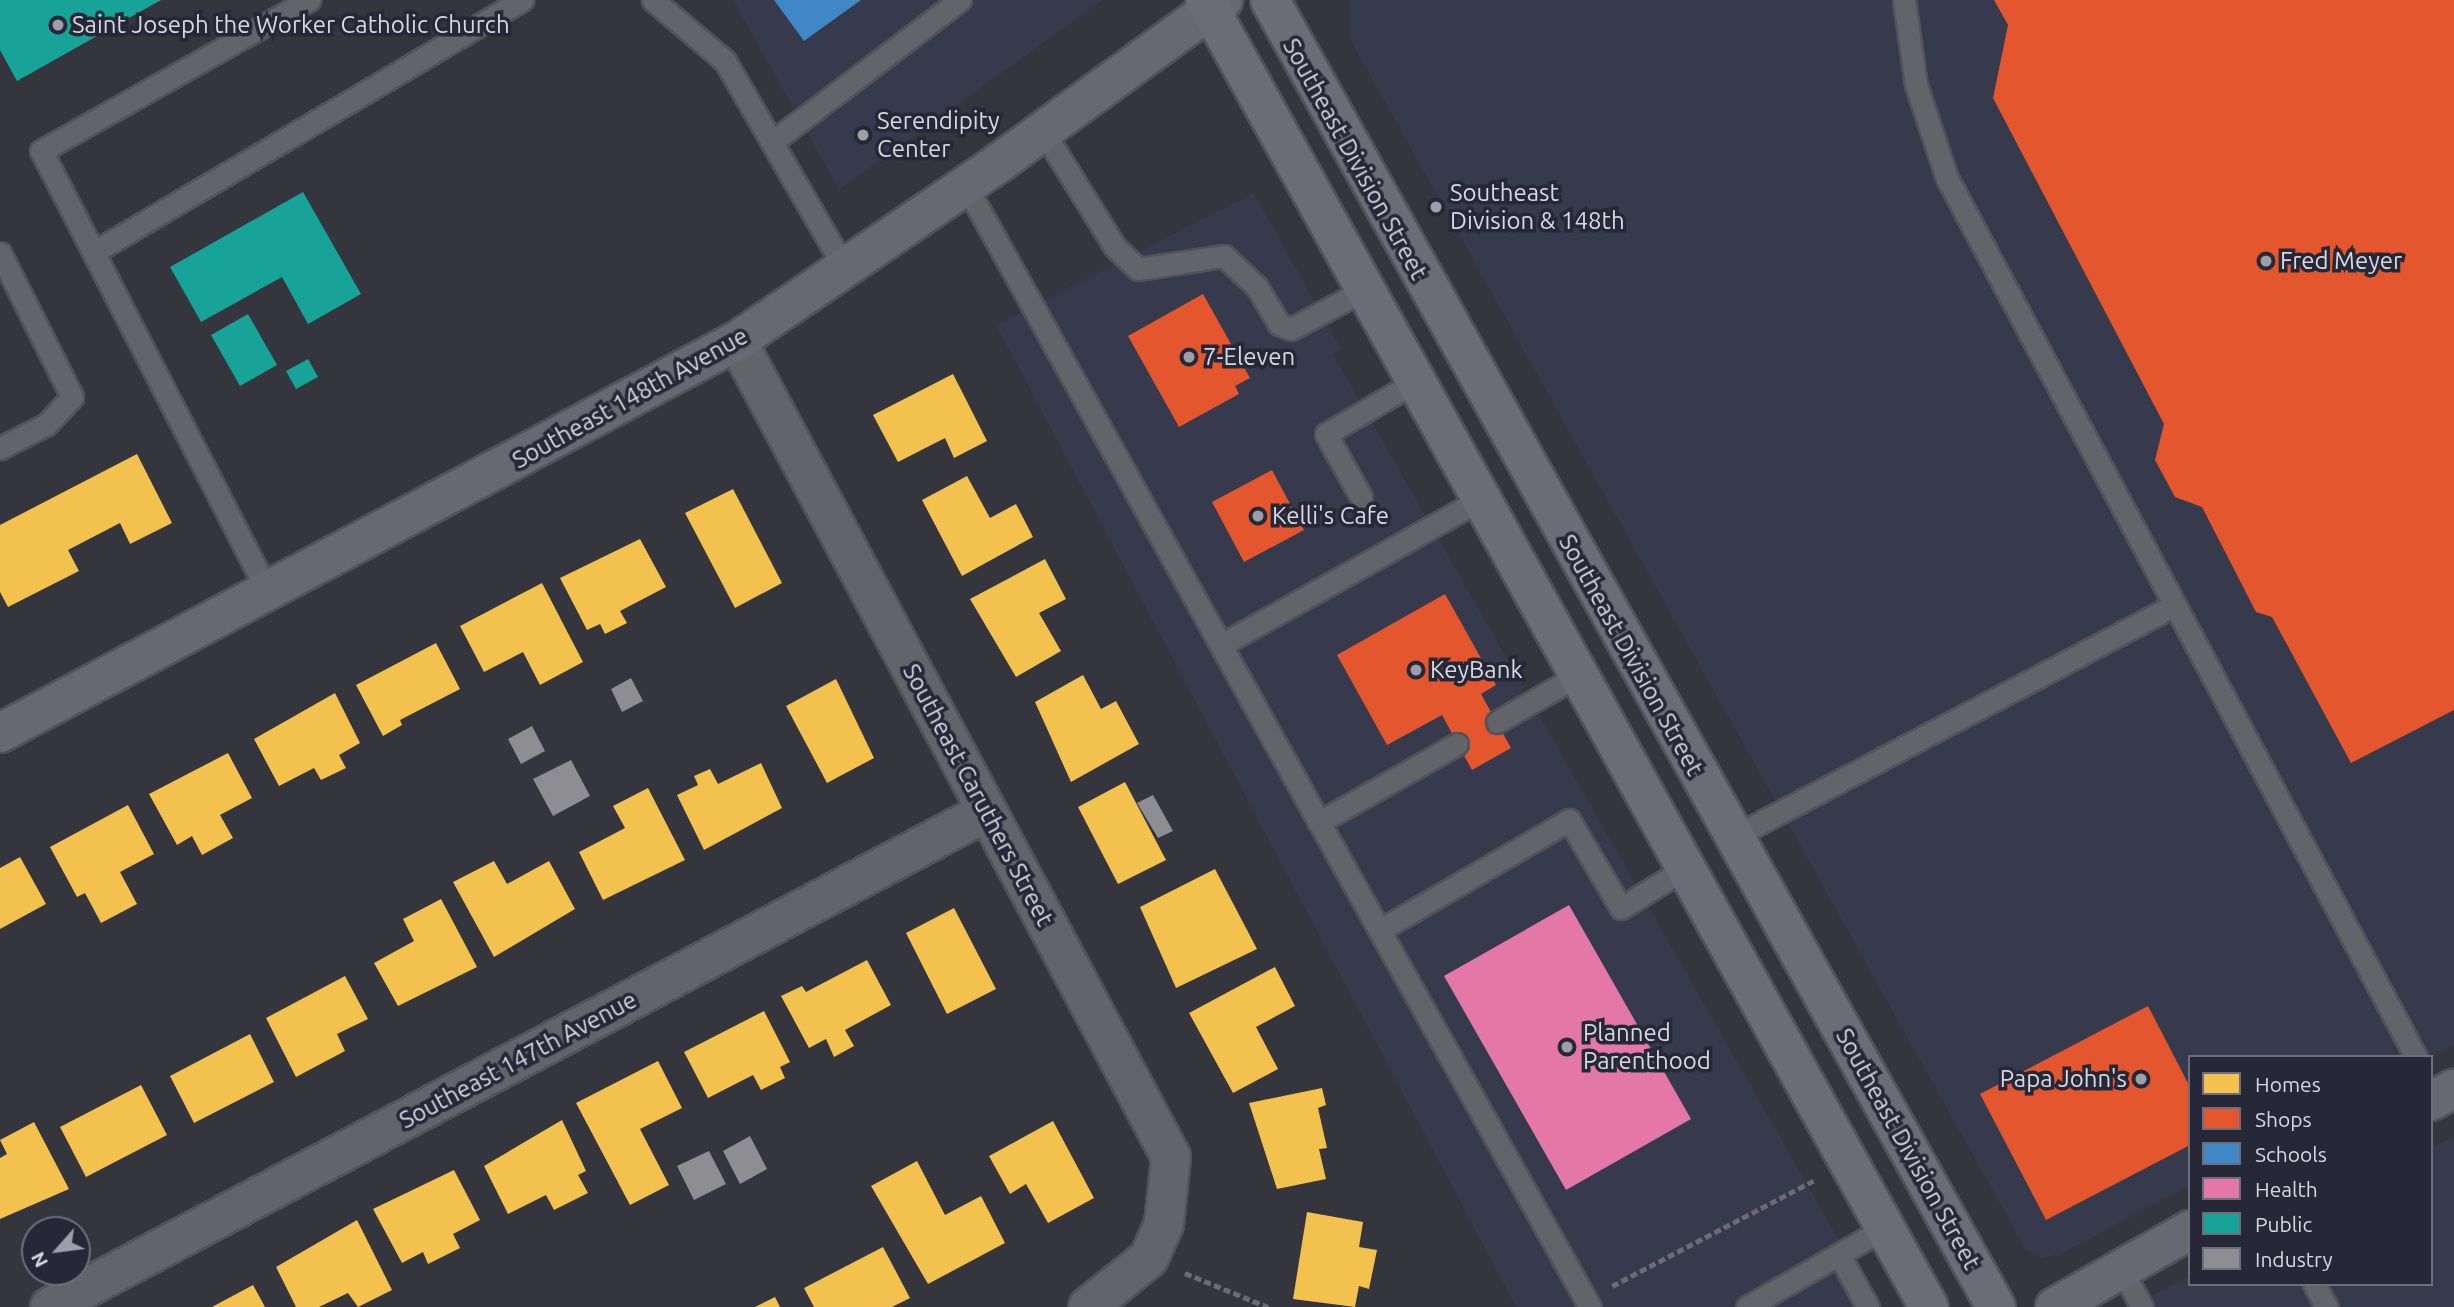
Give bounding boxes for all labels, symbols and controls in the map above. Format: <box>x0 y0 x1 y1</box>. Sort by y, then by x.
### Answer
place label: Saint Joseph the Worker Catholic Church <box>72 11 510 39</box>
marker: Saint Joseph the Worker Catholic Church <box>50 17 66 33</box>
street label: Southeast Division Street <box>1277 33 1433 285</box>
place label: Serendipity Center <box>877 107 1000 163</box>
marker: Serendipity Center <box>855 127 871 143</box>
place label: Southeast Division & 148th <box>1450 179 1625 235</box>
marker: Southeast Division & 148th <box>1428 199 1444 215</box>
place label: Fred Meyer <box>2280 247 2402 275</box>
marker: Fred Meyer <box>2258 253 2274 269</box>
street label: Southeast 148th Avenue <box>507 321 753 475</box>
place label: 7-Eleven <box>1203 343 1295 371</box>
marker: 7-Eleven <box>1181 349 1197 365</box>
place label: Kelli's Cafe <box>1272 502 1389 530</box>
marker: Kelli's Cafe <box>1250 508 1266 524</box>
street label: Southeast Division Street <box>1553 529 1709 781</box>
place label: KeyBank <box>1430 656 1523 684</box>
street label: Southeast Caruthers Street <box>897 659 1059 931</box>
marker: KeyBank <box>1408 662 1424 678</box>
street label: Southeast 147th Avenue <box>394 985 642 1135</box>
place label: Planned Parenthood <box>1583 1019 1711 1075</box>
street label: Southeast Division Street <box>1830 1023 1986 1275</box>
marker: Planned Parenthood <box>1557 1037 1577 1057</box>
legend <box>2188 1055 2433 1286</box>
place label: Papa John's <box>2000 1065 2127 1093</box>
marker: Papa John's <box>2133 1071 2149 1087</box>
text: Homes <box>2255 1072 2321 1096</box>
text: Shops <box>2255 1107 2312 1131</box>
text: Schools <box>2255 1142 2327 1166</box>
text: Health <box>2255 1177 2318 1201</box>
text: Public <box>2255 1212 2312 1236</box>
north arrow <box>21 1216 91 1286</box>
text: Industry <box>2255 1247 2333 1271</box>
text: N <box>26 1248 52 1271</box>

